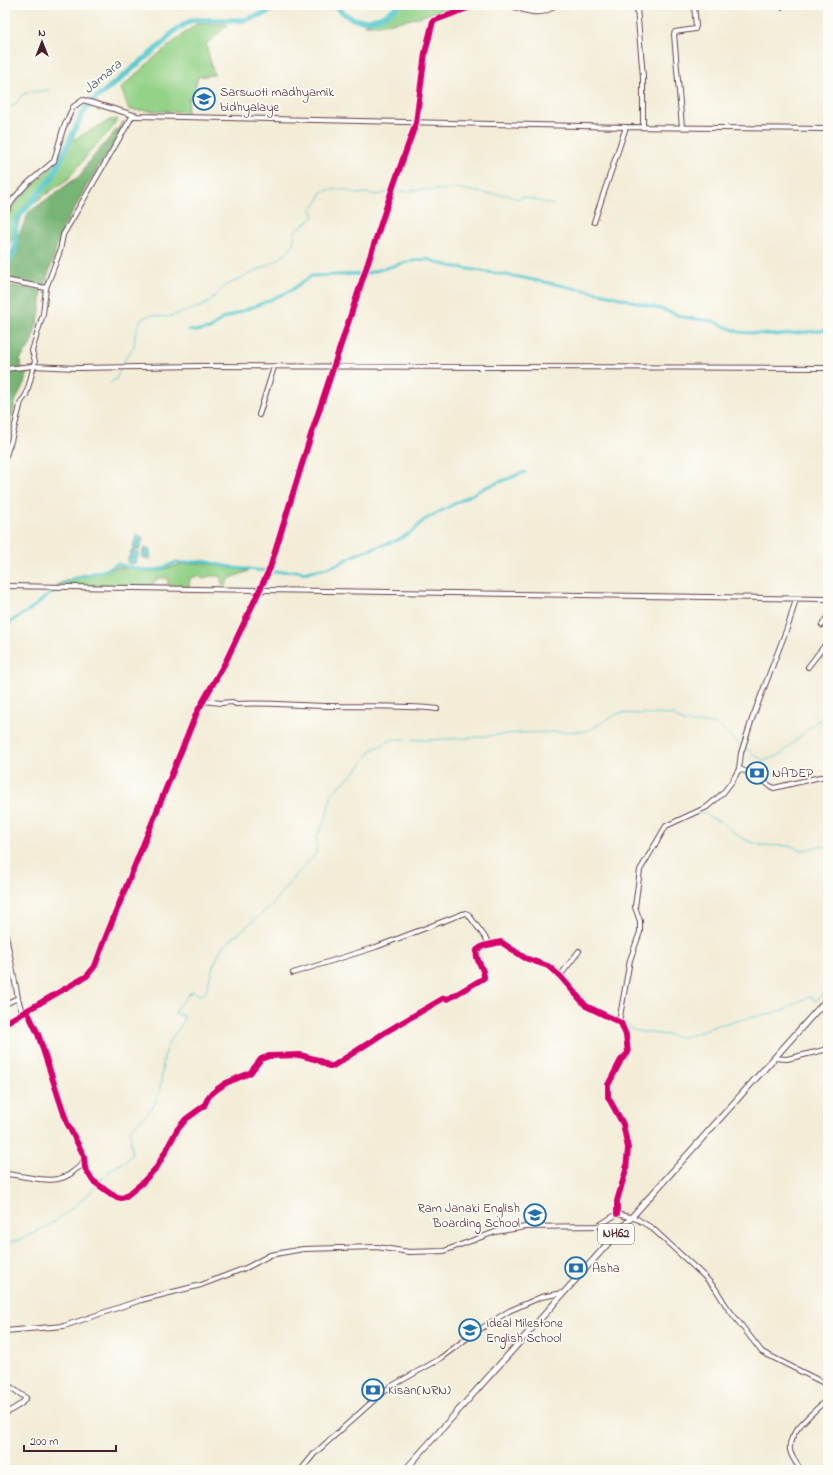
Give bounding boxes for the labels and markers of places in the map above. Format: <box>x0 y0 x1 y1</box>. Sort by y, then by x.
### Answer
place label: Sarswoti madhyamik bidhyalaye <box>220 83 334 118</box>
school or university icon: Sarswoti madhyamik bidhyalaye <box>191 86 217 112</box>
bank icon: NADEP <box>744 760 770 786</box>
place label: NADEP <box>772 764 813 783</box>
place label: Ram Janaki English Boarding School <box>417 1199 520 1234</box>
school or university icon: Ram Janaki English Boarding School <box>522 1202 548 1228</box>
bank icon: Asha <box>563 1255 589 1281</box>
place label: Asha <box>592 1259 620 1278</box>
place label: Ideal Milestone English School <box>486 1314 563 1349</box>
school or university icon: Ideal Milestone English School <box>457 1317 483 1343</box>
bank icon: Kisan(NRN) <box>360 1377 386 1403</box>
place label: Kisan(NRN) <box>388 1381 451 1400</box>

